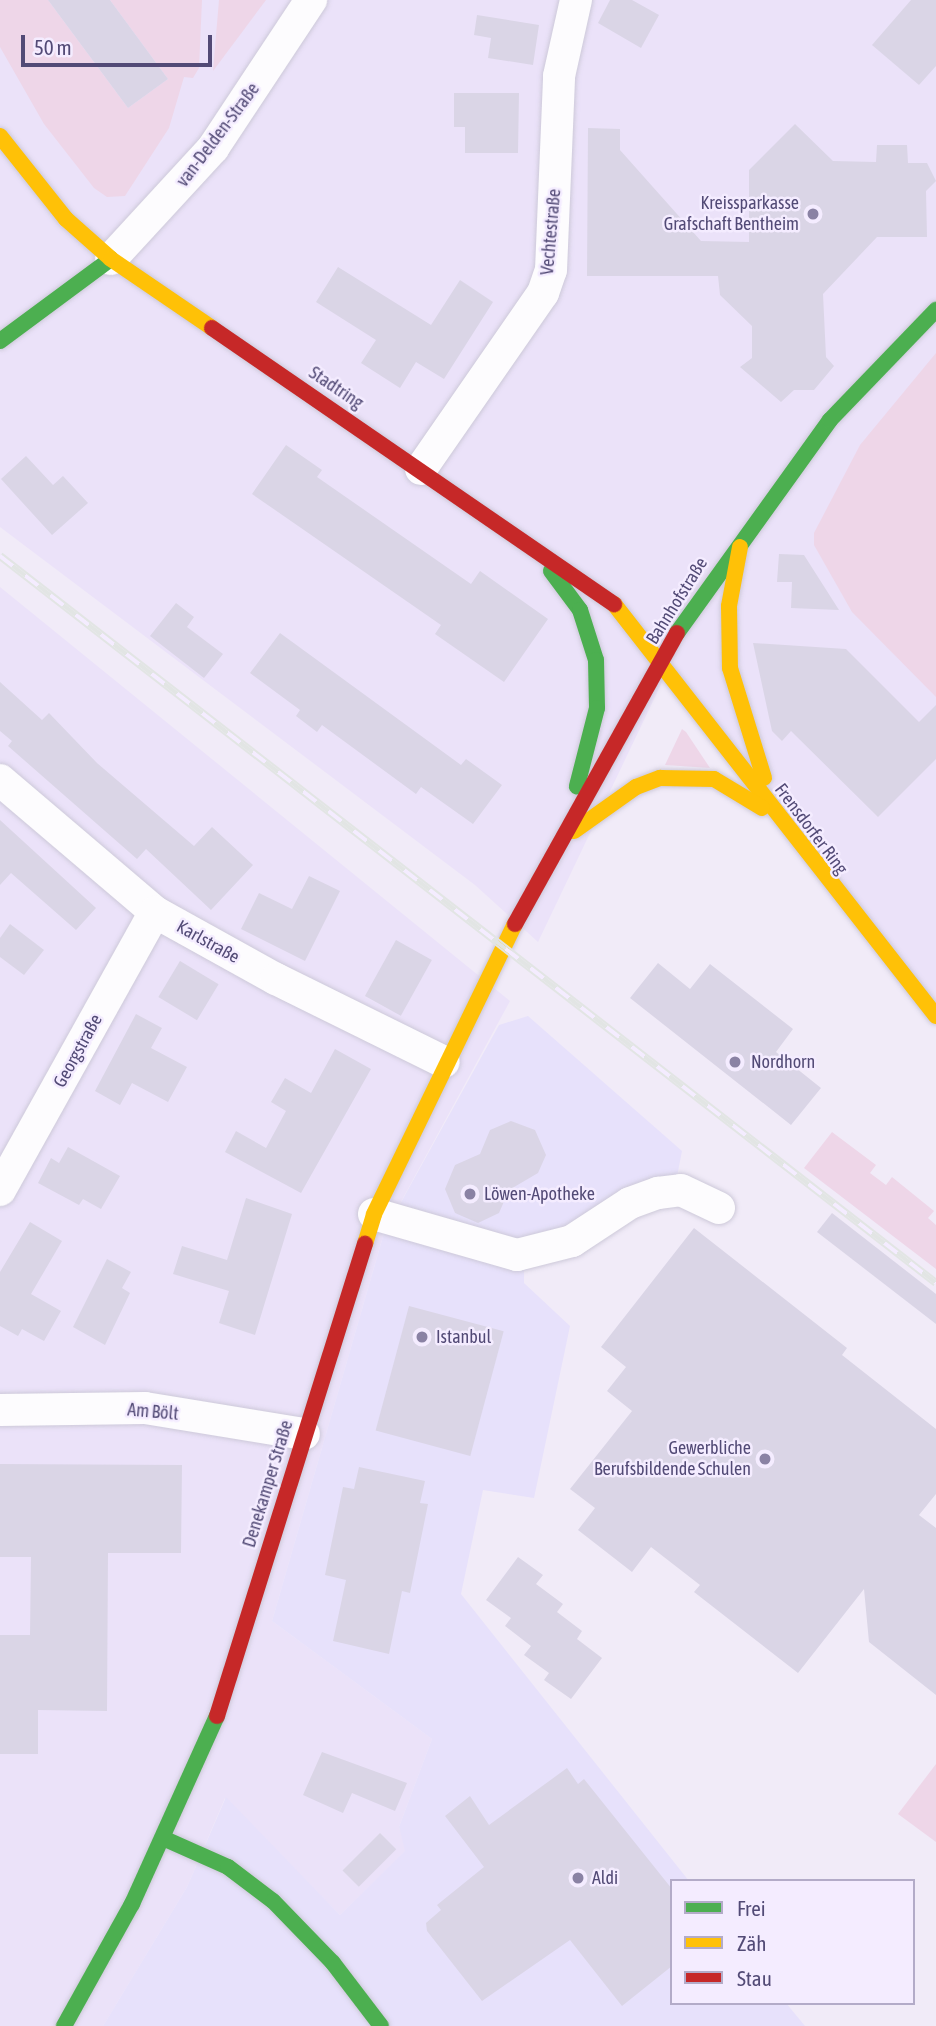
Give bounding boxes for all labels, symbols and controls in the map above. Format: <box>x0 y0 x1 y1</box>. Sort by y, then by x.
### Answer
scale bar <box>24 21 215 65</box>
text: 50 m <box>34 35 72 59</box>
street label: van-Delden-Straße <box>172 79 264 191</box>
street label: Vechtestraße <box>536 188 566 276</box>
place label: Kreissparkasse Grafschaft Bentheim <box>664 193 799 235</box>
marker: Kreissparkasse Grafschaft Bentheim <box>805 206 821 222</box>
street label: Stadtring <box>305 362 367 414</box>
street label: Bahnhofstraße <box>642 554 712 648</box>
street label: Frensdorfer Ring <box>770 779 852 879</box>
street label: Karlstraße <box>173 916 243 968</box>
street label: Georgstraße <box>49 1011 107 1091</box>
place label: Nordhorn <box>751 1051 815 1073</box>
marker: Nordhorn <box>725 1052 745 1072</box>
place label: Löwen-Apotheke <box>484 1183 595 1205</box>
marker: Löwen-Apotheke <box>462 1186 478 1202</box>
place label: Istanbul <box>436 1326 491 1348</box>
marker: Istanbul <box>414 1329 430 1345</box>
street label: Am Bölt <box>127 1399 179 1425</box>
street label: Denekamper Straße <box>238 1418 298 1550</box>
place label: Gewerbliche Berufsbildende Schulen <box>594 1438 751 1480</box>
marker: Gewerbliche Berufsbildende Schulen <box>757 1451 773 1467</box>
place label: Aldi <box>592 1867 618 1889</box>
marker: Aldi <box>570 1870 586 1886</box>
legend <box>670 1879 915 2005</box>
text: Frei <box>737 1896 766 1920</box>
text: Zäh <box>737 1931 766 1955</box>
text: Stau <box>737 1966 772 1990</box>

